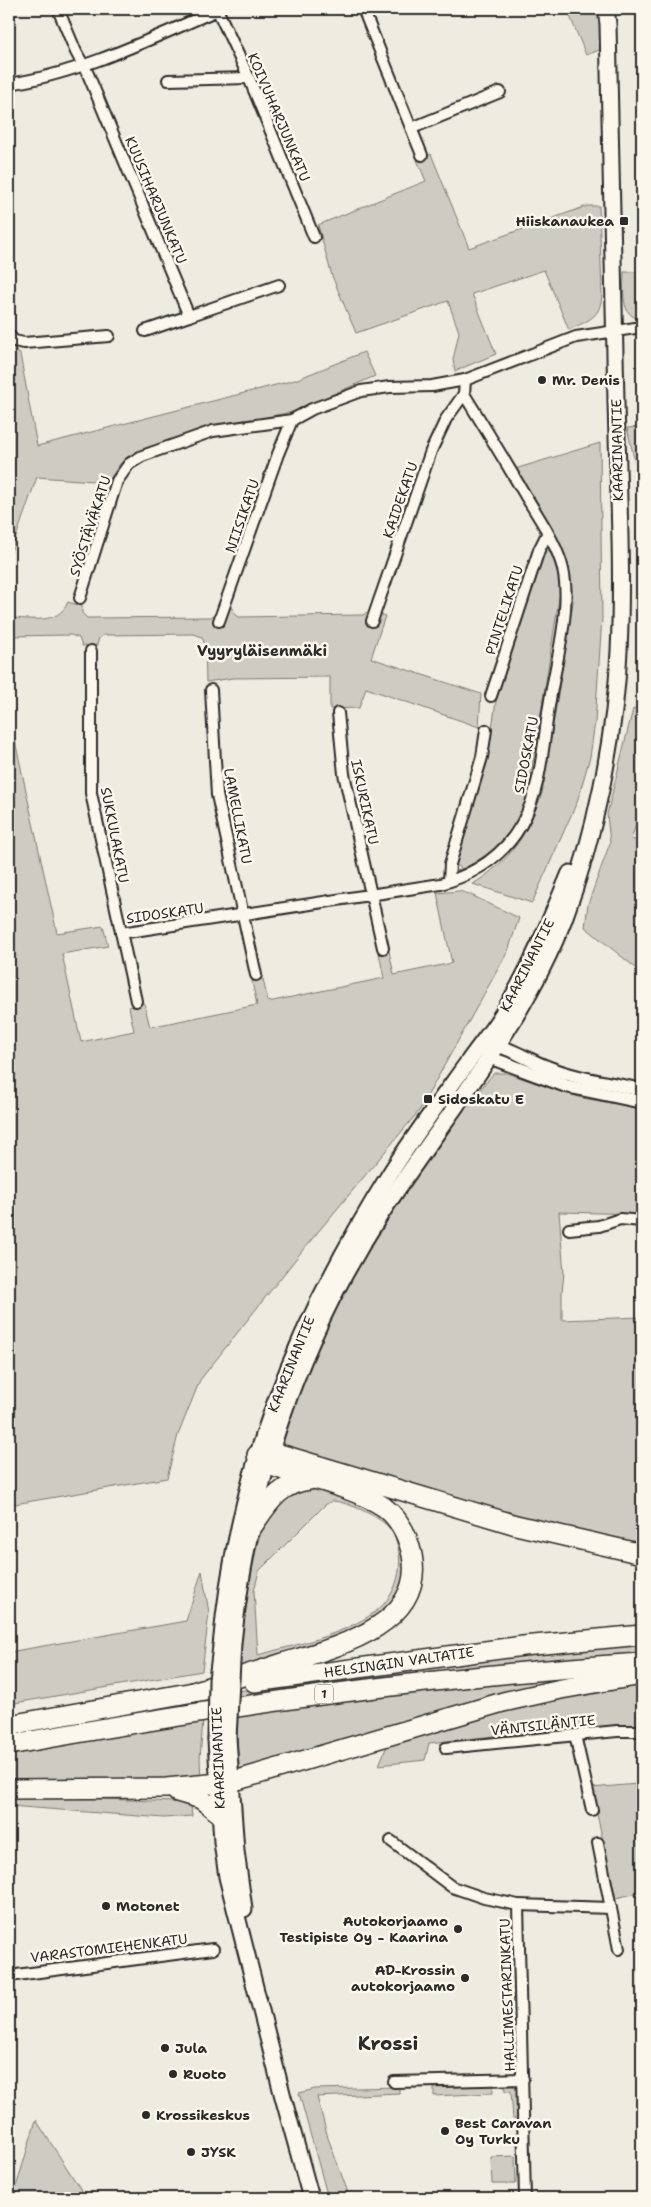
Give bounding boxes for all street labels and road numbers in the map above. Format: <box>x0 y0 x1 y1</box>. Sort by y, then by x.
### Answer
street label: KOIVUHARJUNKATU <box>244 50 314 184</box>
street label: KUUSIHARJUNKATU <box>121 134 191 266</box>
street label: KAARINANTIE <box>607 398 627 501</box>
street label: KAIDEKATU <box>379 459 421 541</box>
street label: SYÖSTÄVÄKATU <box>65 473 115 579</box>
street label: NIISIKATU <box>221 477 263 555</box>
street label: PINTELIKATU <box>481 563 527 657</box>
street label: SIDOSKATU <box>510 715 542 795</box>
street label: ISKURIKATU <box>347 758 383 846</box>
street label: LAMELLIKATU <box>220 767 256 865</box>
street label: SUKKULAKATU <box>97 786 133 884</box>
street label: SIDOSKATU <box>125 899 205 927</box>
street label: KAARINANTIE <box>496 915 558 1015</box>
street label: KAARINANTIE <box>263 1313 319 1415</box>
street label: HELSINGIN VALTATIE <box>323 1643 476 1681</box>
road number: 1 <box>315 1685 333 1704</box>
street label: KAARINANTIE <box>207 1706 229 1810</box>
street label: VÄNTSILÄNTIE <box>490 1711 597 1739</box>
street label: HALLIMESTARINKATU <box>495 1918 519 2072</box>
street label: VARASTOMIEHENKATU <box>29 1929 189 1967</box>

